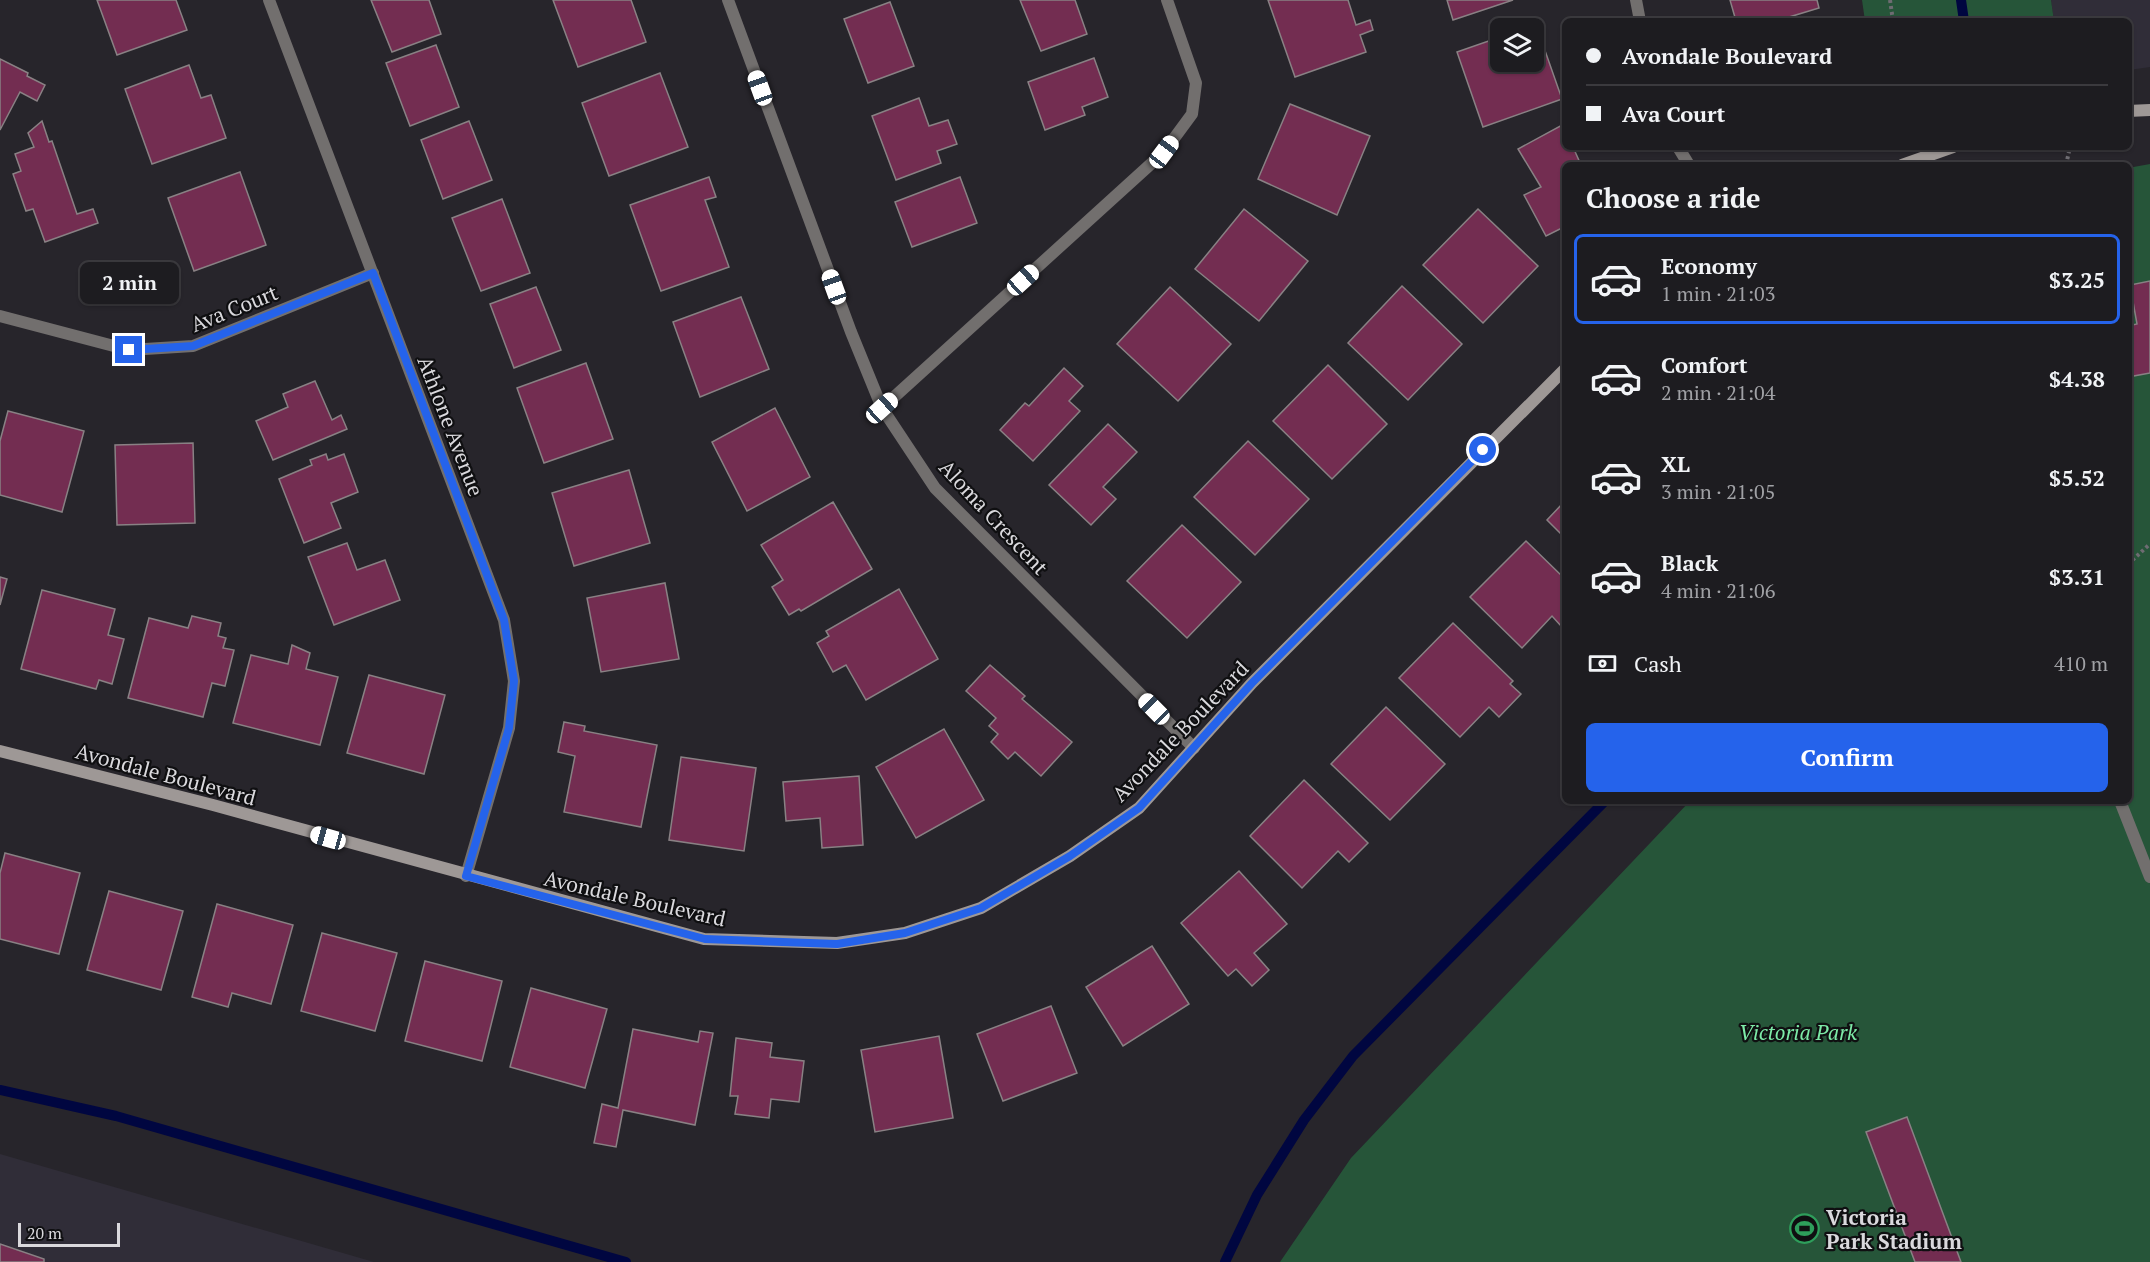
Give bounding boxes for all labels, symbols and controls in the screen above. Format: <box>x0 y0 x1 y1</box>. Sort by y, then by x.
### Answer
map controls <box>1490 18 1544 72</box>
button: layers <box>1490 18 1544 72</box>
text: Avondale Boulevard <box>1622 41 1832 70</box>
car <box>745 68 775 108</box>
text: Ava Court <box>1622 99 1725 128</box>
car <box>1146 132 1182 172</box>
text: Choose a ride <box>1586 180 1761 216</box>
text: Economy <box>1661 251 1757 280</box>
icon: car <box>1589 252 1643 306</box>
car <box>1004 261 1042 299</box>
callout: 2 min <box>80 263 178 305</box>
text: $3.25 <box>2049 265 2105 294</box>
car <box>819 267 849 307</box>
text: 2 min <box>102 269 157 296</box>
street label: Ava Court <box>186 278 282 338</box>
text: 1 min · 21:03 <box>1661 280 1775 307</box>
route end <box>115 336 142 363</box>
text: Comfort <box>1661 350 1747 379</box>
icon: car <box>1589 351 1643 405</box>
street label: Athlone Avenue <box>411 352 491 500</box>
text: $4.38 <box>2049 364 2105 393</box>
text: 2 min · 21:04 <box>1661 379 1775 406</box>
car <box>863 389 901 427</box>
route start <box>1469 436 1496 463</box>
text: XL <box>1661 449 1690 478</box>
icon: car <box>1589 450 1643 504</box>
street label: Aloma Crescent <box>933 453 1055 581</box>
text: $5.52 <box>2049 463 2105 492</box>
text: 3 min · 21:05 <box>1661 478 1775 505</box>
text: Black <box>1661 548 1718 577</box>
icon: car <box>1589 549 1643 603</box>
text: $3.31 <box>2049 562 2105 591</box>
text: 4 min · 21:06 <box>1661 577 1775 604</box>
icon: cash <box>1586 647 1619 680</box>
text: Cash <box>1634 649 1682 678</box>
text: 410 m <box>2054 650 2108 677</box>
street label: Avondale Boulevard <box>1105 654 1255 807</box>
car <box>1135 690 1173 728</box>
button: Confirm <box>1586 723 2108 792</box>
street label: Avondale Boulevard <box>73 736 260 812</box>
car <box>308 824 348 852</box>
street label: Avondale Boulevard <box>541 863 729 933</box>
park label: Victoria Park <box>1739 1018 1858 1046</box>
place label: Victoria Park Stadium <box>1826 1203 1962 1255</box>
sports icon: Victoria Park Stadium <box>1789 1213 1821 1245</box>
scale bar <box>18 1220 120 1248</box>
text: 20 m <box>27 1222 62 1244</box>

